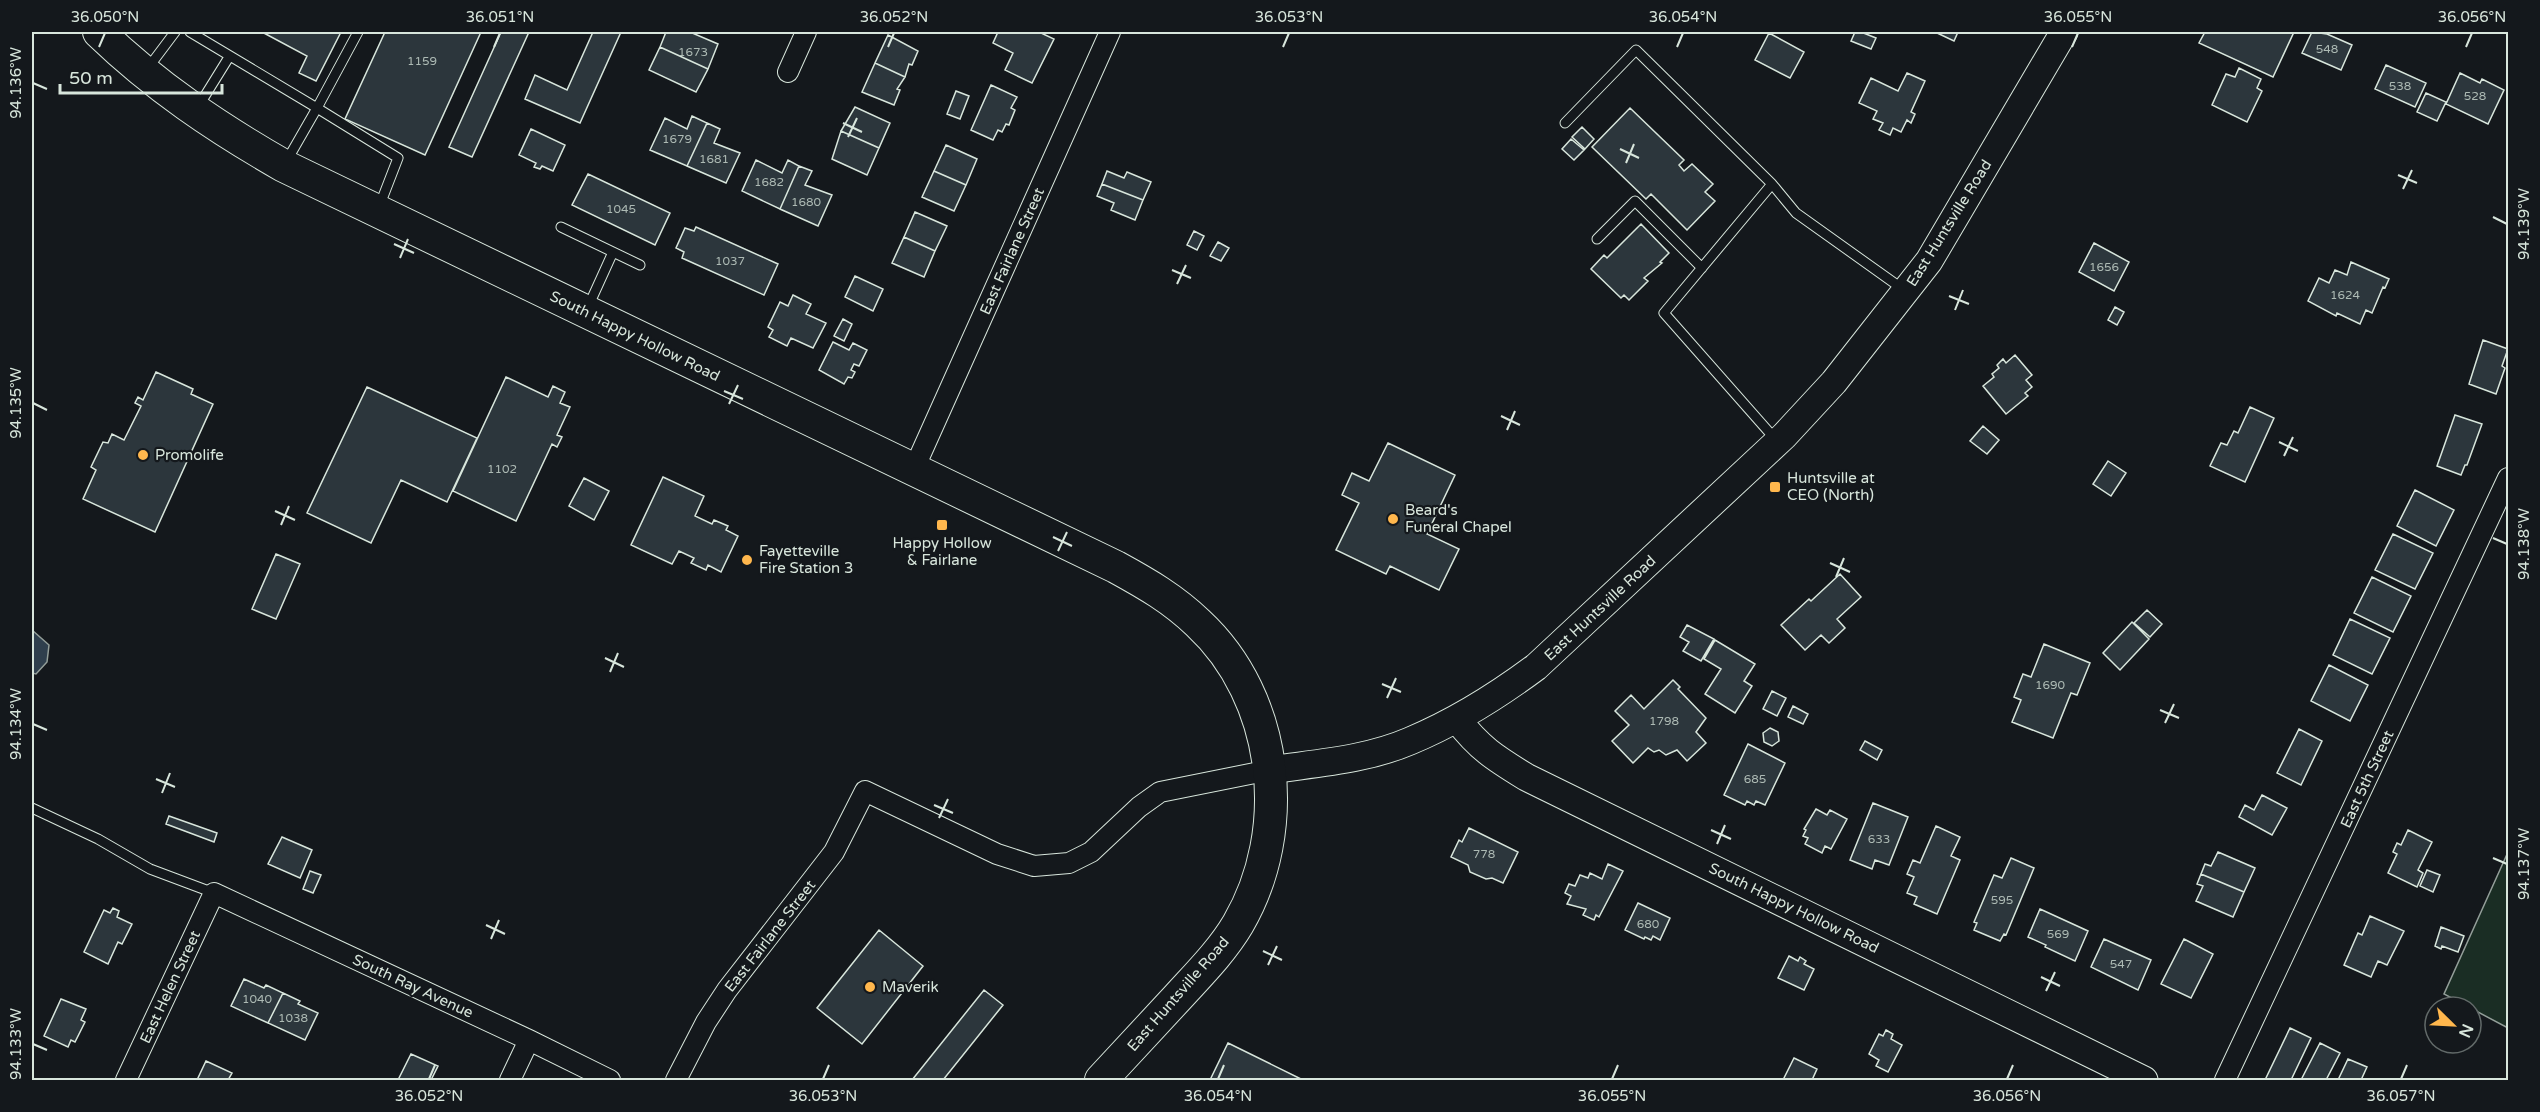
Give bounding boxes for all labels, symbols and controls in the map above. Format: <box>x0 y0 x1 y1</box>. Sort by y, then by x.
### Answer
text: 36.050°N <box>71 8 139 26</box>
text: 36.051°N <box>466 8 534 26</box>
text: 36.052°N <box>860 8 928 26</box>
text: 36.053°N <box>1255 8 1323 26</box>
text: 36.054°N <box>1649 8 1717 26</box>
text: 36.055°N <box>2044 8 2112 26</box>
text: 36.056°N <box>2438 8 2506 26</box>
house number: 548 <box>2316 42 2338 56</box>
house number: 1673 <box>678 45 708 59</box>
text: 94.136°W <box>7 47 25 119</box>
house number: 1159 <box>407 54 437 68</box>
scale bar <box>60 57 222 95</box>
text: 50 m <box>69 67 113 89</box>
house number: 538 <box>2389 79 2411 93</box>
house number: 528 <box>2464 89 2486 103</box>
house number: 1679 <box>662 132 692 146</box>
house number: 1681 <box>699 152 729 166</box>
street label: East Huntsville Road <box>1903 156 1995 290</box>
house number: 1682 <box>754 175 784 189</box>
street label: East Fairlane Street <box>976 184 1048 317</box>
text: 94.139°W <box>2515 188 2533 260</box>
house number: 1680 <box>791 195 822 209</box>
house number: 1045 <box>606 202 636 216</box>
house number: 1037 <box>715 254 745 268</box>
house number: 1656 <box>2089 260 2119 274</box>
street label: South Happy Hollow Road <box>547 287 723 385</box>
house number: 1624 <box>2330 288 2361 302</box>
text: 94.135°W <box>7 367 25 439</box>
place label: Promolife <box>155 446 224 464</box>
marker: Promolife <box>136 448 150 462</box>
house number: 1102 <box>487 462 517 476</box>
place label: Huntsville at CEO (North) <box>1787 469 1875 504</box>
marker: Huntsville at CEO (North) <box>1768 480 1782 494</box>
place label: Beard's Funeral Chapel <box>1405 501 1512 536</box>
text: 94.138°W <box>2515 508 2533 580</box>
marker: Beard's Funeral Chapel <box>1386 512 1400 526</box>
marker: Happy Hollow & Fairlane <box>935 518 949 532</box>
place label: Happy Hollow & Fairlane <box>892 534 992 569</box>
place label: Fayetteville Fire Station 3 <box>759 542 854 577</box>
street label: East Huntsville Road <box>1540 552 1660 664</box>
marker: Fayetteville Fire Station 3 <box>740 553 754 567</box>
house number: 1690 <box>2035 678 2066 692</box>
text: 94.134°W <box>7 688 25 760</box>
house number: 1798 <box>1649 714 1679 728</box>
street label: East 5th Street <box>2337 727 2398 831</box>
house number: 685 <box>1744 772 1766 786</box>
text: 94.137°W <box>2515 828 2533 900</box>
house number: 633 <box>1868 832 1890 846</box>
house number: 778 <box>1473 847 1495 861</box>
street label: South Happy Hollow Road <box>1706 859 1882 957</box>
street label: East Fairlane Street <box>721 876 819 996</box>
house number: 595 <box>1991 893 2013 907</box>
house number: 680 <box>1637 917 1660 931</box>
street label: East Helen Street <box>136 927 204 1046</box>
house number: 569 <box>2047 927 2069 941</box>
street label: East Huntsville Road <box>1123 933 1233 1055</box>
street label: South Ray Avenue <box>350 950 476 1022</box>
house number: 547 <box>2110 957 2132 971</box>
place label: Maverik <box>882 978 939 996</box>
marker: Maverik <box>863 980 877 994</box>
house number: 1040 <box>242 992 273 1006</box>
north arrow <box>2423 995 2483 1055</box>
text: 94.133°W <box>7 1008 25 1080</box>
house number: 1038 <box>278 1011 308 1025</box>
text: N <box>2454 1021 2478 1041</box>
text: 36.052°N <box>395 1087 463 1105</box>
text: 36.053°N <box>789 1087 857 1105</box>
text: 36.054°N <box>1184 1087 1252 1105</box>
text: 36.055°N <box>1578 1087 1646 1105</box>
text: 36.056°N <box>1973 1087 2041 1105</box>
text: 36.057°N <box>2366 1087 2436 1105</box>

